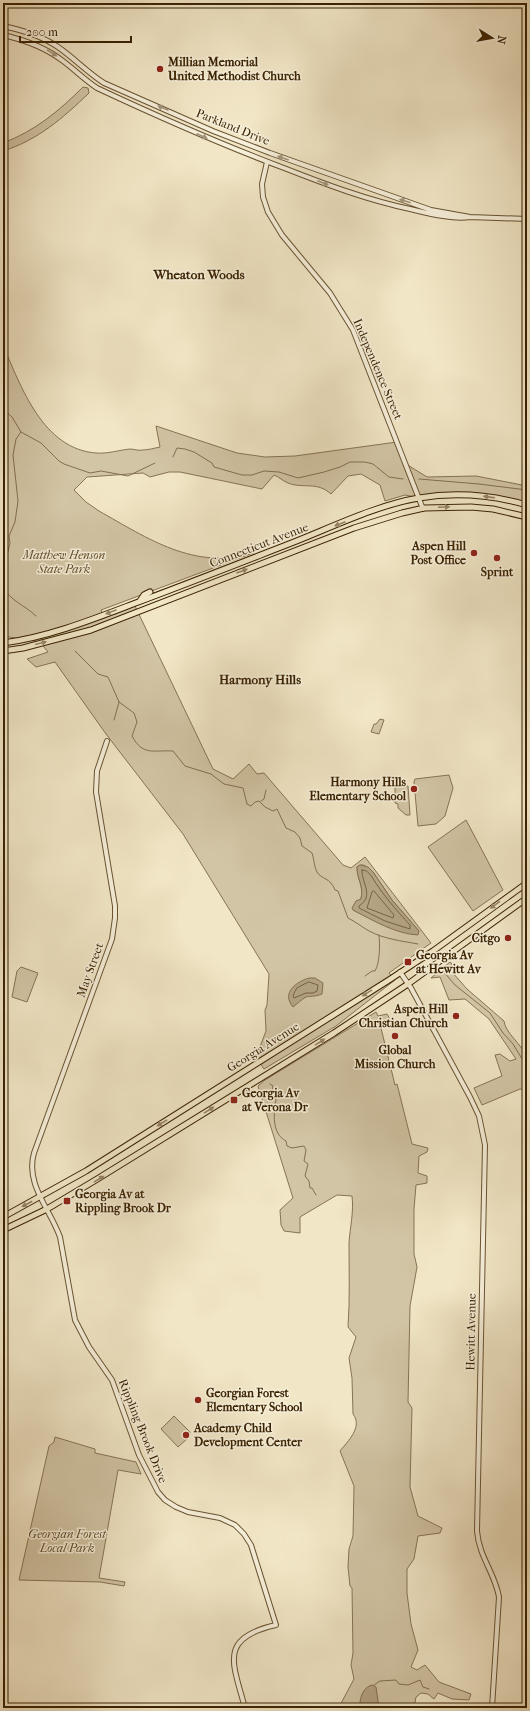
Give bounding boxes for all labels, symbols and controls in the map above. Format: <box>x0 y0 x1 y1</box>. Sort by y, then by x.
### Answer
scale bar <box>20 18 131 44</box>
north arrow <box>472 18 512 58</box>
text: 200 m <box>26 25 58 39</box>
text: N <box>494 34 509 46</box>
one-way arrow <box>47 50 58 57</box>
place label: Millian Memorial United Methodist Church <box>167 55 301 83</box>
marker: Millian Memorial United Methodist Church <box>155 64 165 74</box>
one-way arrow <box>157 105 168 111</box>
street label: Parkland Drive <box>194 106 272 148</box>
one-way arrow <box>196 133 208 139</box>
one-way arrow <box>276 154 288 160</box>
one-way arrow <box>318 181 330 187</box>
one-way arrow <box>399 198 411 204</box>
district label: Wheaton Woods <box>153 267 245 282</box>
street label: Independence Street <box>350 316 406 422</box>
one-way arrow <box>483 494 495 500</box>
one-way arrow <box>438 504 450 511</box>
street label: Connecticut Avenue <box>208 520 310 570</box>
one-way arrow <box>333 522 345 528</box>
place label: Aspen Hill Post Office <box>410 539 467 567</box>
park label: Matthew Henson State Park <box>22 548 106 576</box>
marker: Aspen Hill Post Office <box>469 548 479 558</box>
marker: Sprint <box>492 553 502 563</box>
place label: Sprint <box>481 565 514 580</box>
one-way arrow <box>236 568 248 574</box>
one-way arrow <box>104 610 116 616</box>
one-way arrow <box>35 640 47 646</box>
district label: Harmony Hills <box>219 672 301 688</box>
place label: Harmony Hills Elementary School <box>309 775 407 804</box>
marker: Harmony Hills Elementary School <box>409 784 419 794</box>
one-way arrow <box>490 901 501 910</box>
place label: Citgo <box>472 931 500 946</box>
marker: Citgo <box>503 933 513 943</box>
street label: May Street <box>74 940 107 999</box>
place label: Georgia Av at Hewitt Av <box>416 948 482 976</box>
marker: Georgia Av at Hewitt Av <box>403 957 413 967</box>
one-way arrow <box>361 990 373 997</box>
place label: Aspen Hill Christian Church <box>359 1002 449 1030</box>
marker: Aspen Hill Christian Church <box>451 1011 461 1021</box>
street label: Georgia Avenue <box>224 1019 302 1075</box>
marker: Global Mission Church <box>390 1031 400 1041</box>
one-way arrow <box>314 1038 326 1045</box>
place label: Global Mission Church <box>354 1043 436 1071</box>
place label: Georgia Av at Verona Dr <box>242 1086 309 1114</box>
marker: Georgia Av at Verona Dr <box>229 1095 239 1105</box>
one-way arrow <box>203 1107 215 1114</box>
one-way arrow <box>157 1119 168 1126</box>
one-way arrow <box>93 1175 105 1182</box>
place label: Georgia Av at Rippling Brook Dr <box>75 1187 172 1216</box>
marker: Georgia Av at Rippling Brook Dr <box>62 1196 72 1206</box>
one-way arrow <box>21 1201 33 1208</box>
street label: Hewitt Avenue <box>463 1293 479 1371</box>
street label: Rippling Brook Drive <box>116 1377 170 1485</box>
place label: Georgian Forest Elementary School <box>206 1386 303 1415</box>
marker: Georgian Forest Elementary School <box>193 1395 203 1405</box>
place label: Academy Child Development Center <box>193 1421 303 1450</box>
marker: Academy Child Development Center <box>181 1430 191 1440</box>
park label: Georgian Forest Local Park <box>28 1527 107 1555</box>

